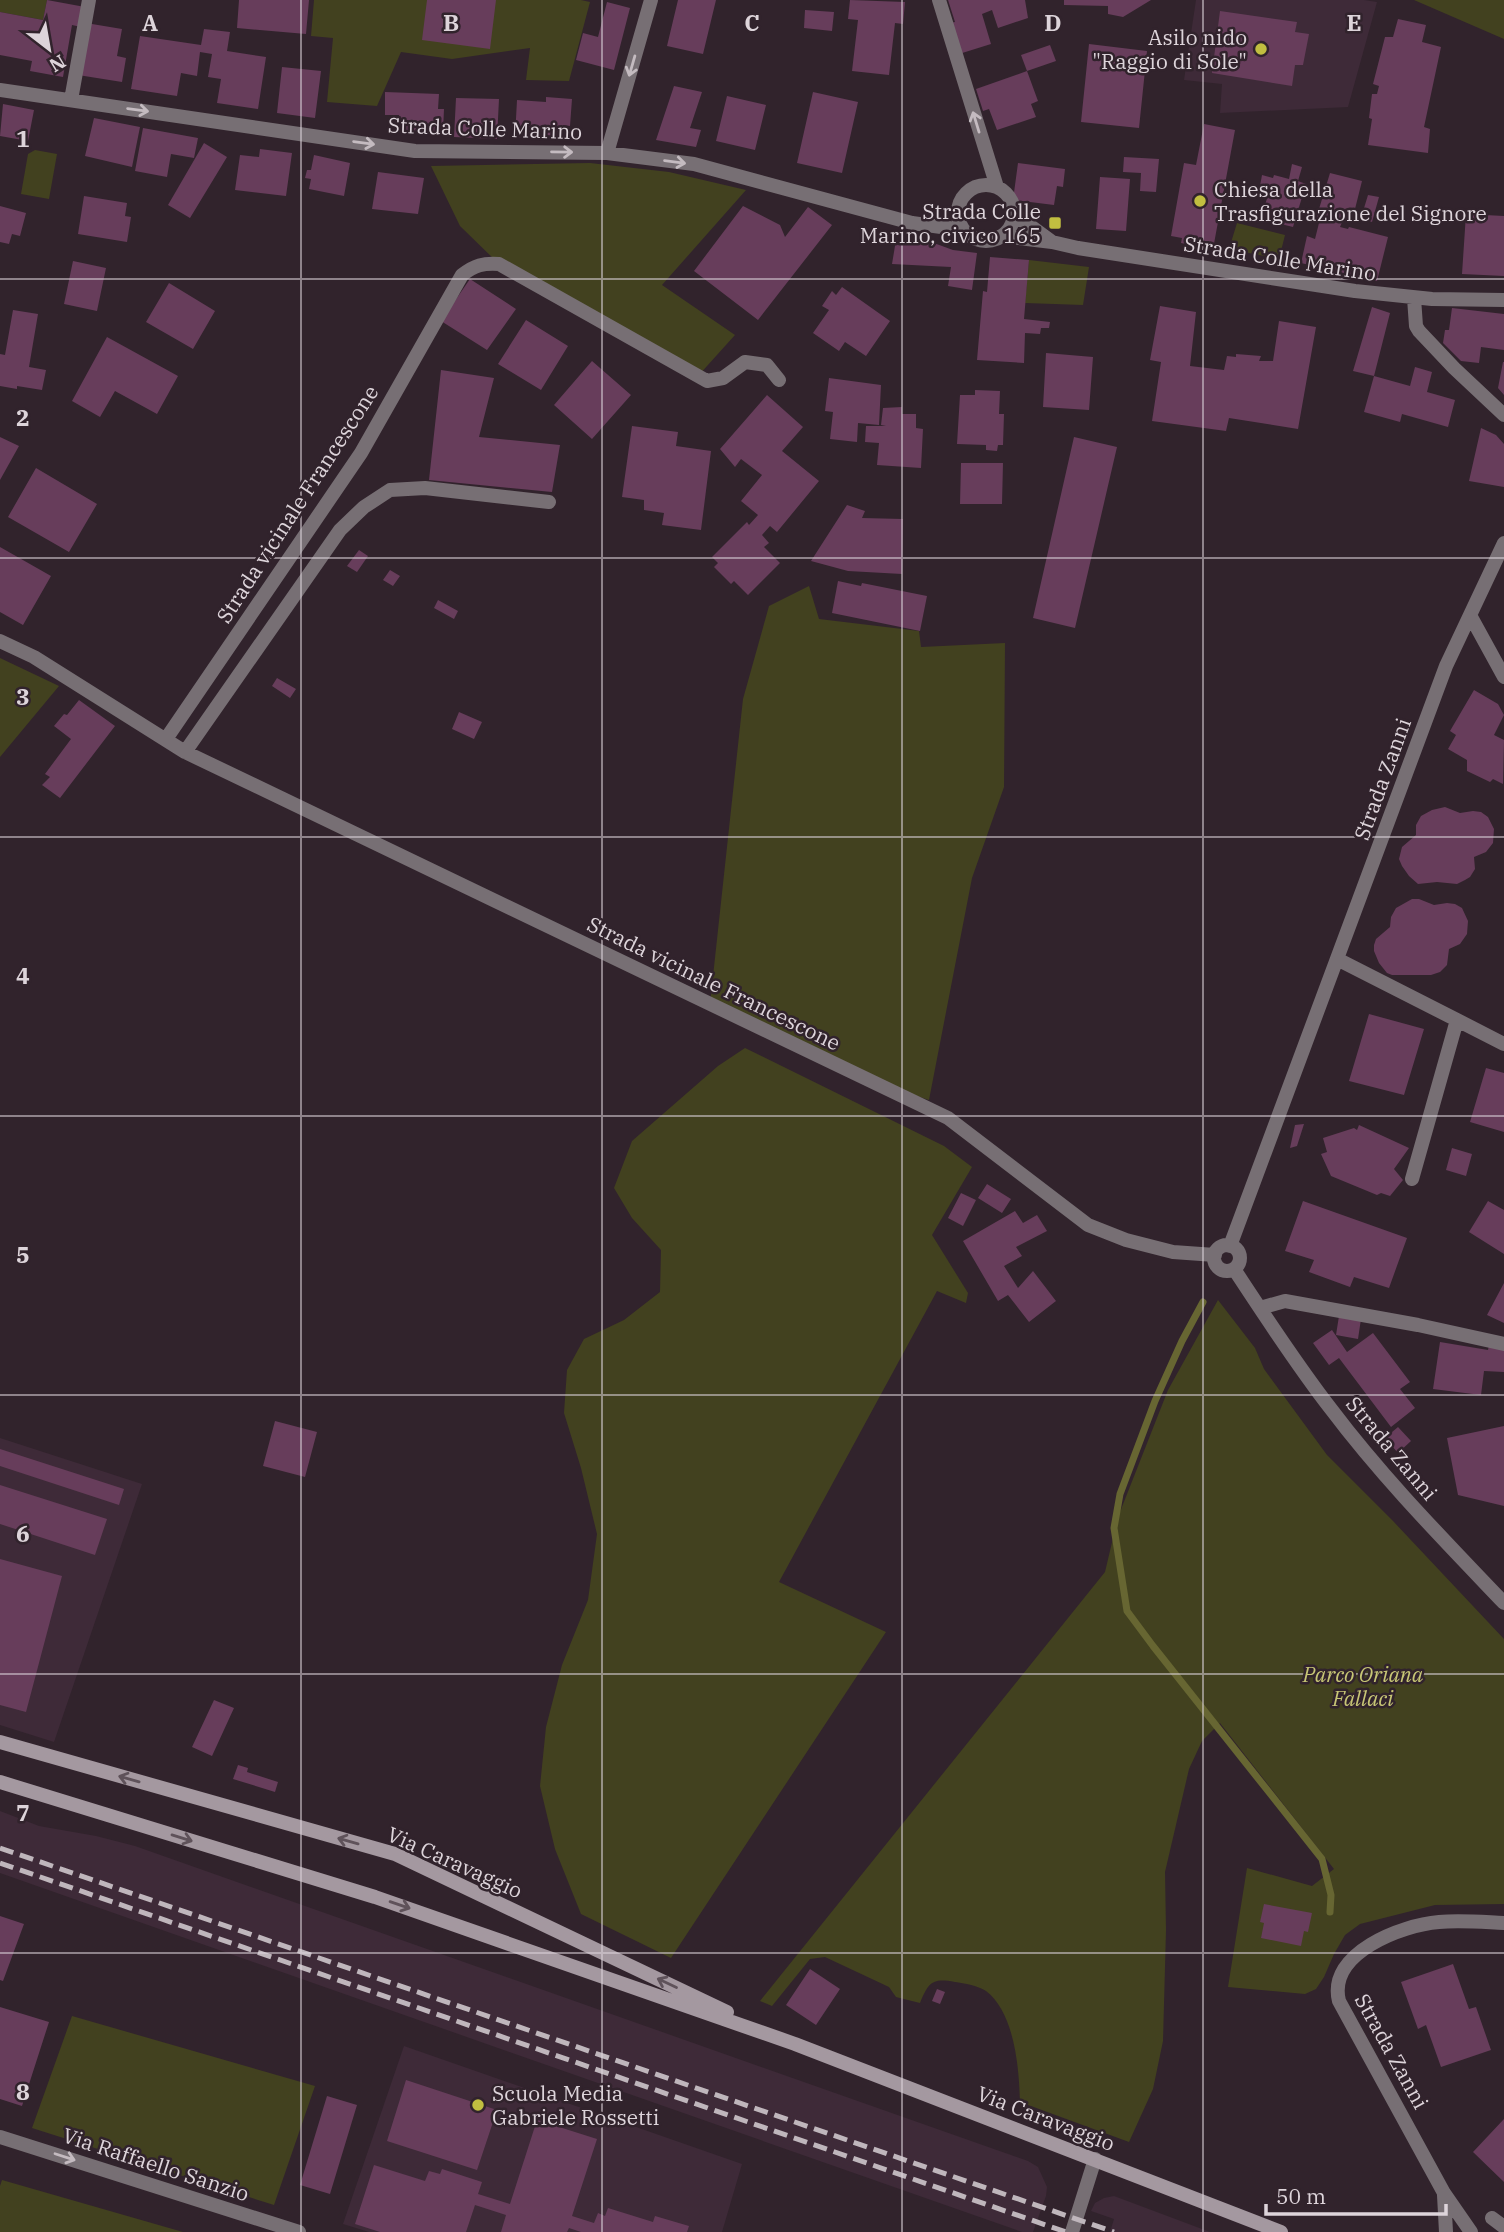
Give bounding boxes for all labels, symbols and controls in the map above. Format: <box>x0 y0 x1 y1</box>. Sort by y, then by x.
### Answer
text: A <box>142 7 158 37</box>
text: B <box>443 7 459 37</box>
text: C <box>744 7 760 37</box>
text: D <box>1044 7 1062 37</box>
text: E <box>1346 7 1362 37</box>
north arrow <box>14 14 84 84</box>
place label: Asilo nido "Raggio di Sole" <box>1092 23 1247 75</box>
marker: Asilo nido "Raggio di Sole" <box>1253 41 1269 57</box>
text: N <box>45 49 70 78</box>
one-way arrow <box>625 54 638 76</box>
one-way arrow <box>127 104 149 117</box>
street label: Strada Colle Marino <box>387 111 583 145</box>
one-way arrow <box>969 111 982 133</box>
text: 1 <box>16 123 30 153</box>
one-way arrow <box>352 137 374 150</box>
one-way arrow <box>551 146 574 159</box>
one-way arrow <box>663 155 686 168</box>
place label: Chiesa della Trasfigurazione del Signore <box>1214 175 1487 227</box>
marker: Chiesa della Trasfigurazione del Signore <box>1192 193 1208 209</box>
place label: Strada Colle Marino, civico 165 <box>860 197 1041 249</box>
marker: Strada Colle Marino, civico 165 <box>1047 215 1063 231</box>
street label: Strada Colle Marino <box>1182 229 1378 287</box>
street label: Strada vicinale Francescone <box>209 380 385 628</box>
text: 2 <box>16 402 30 432</box>
text: 3 <box>16 681 30 711</box>
street label: Strada Zanni <box>1347 714 1417 844</box>
street label: Strada vicinale Francescone <box>583 909 845 1057</box>
text: 4 <box>16 960 30 990</box>
text: 5 <box>16 1239 30 1269</box>
street label: Strada Zanni <box>1340 1390 1444 1506</box>
text: 6 <box>16 1518 30 1548</box>
park label: Parco Oriana Fallaci <box>1302 1660 1424 1712</box>
one-way arrow <box>118 1771 140 1784</box>
text: 7 <box>16 1797 30 1827</box>
street label: Via Caravaggio <box>383 1820 527 1904</box>
one-way arrow <box>171 1832 193 1845</box>
one-way arrow <box>337 1833 359 1846</box>
one-way arrow <box>388 1900 410 1912</box>
one-way arrow <box>657 1976 678 1989</box>
street label: Strada Zanni <box>1349 1988 1435 2114</box>
text: 8 <box>16 2076 30 2106</box>
place label: Scuola Media Gabriele Rossetti <box>492 2079 659 2131</box>
street label: Via Caravaggio <box>973 2079 1119 2157</box>
marker: Scuola Media Gabriele Rossetti <box>470 2097 486 2113</box>
street label: Via Raffaello Sanzio <box>59 2121 253 2207</box>
one-way arrow <box>54 2152 76 2165</box>
scale bar <box>1266 2172 1446 2216</box>
text: 50 m <box>1276 2182 1326 2210</box>

